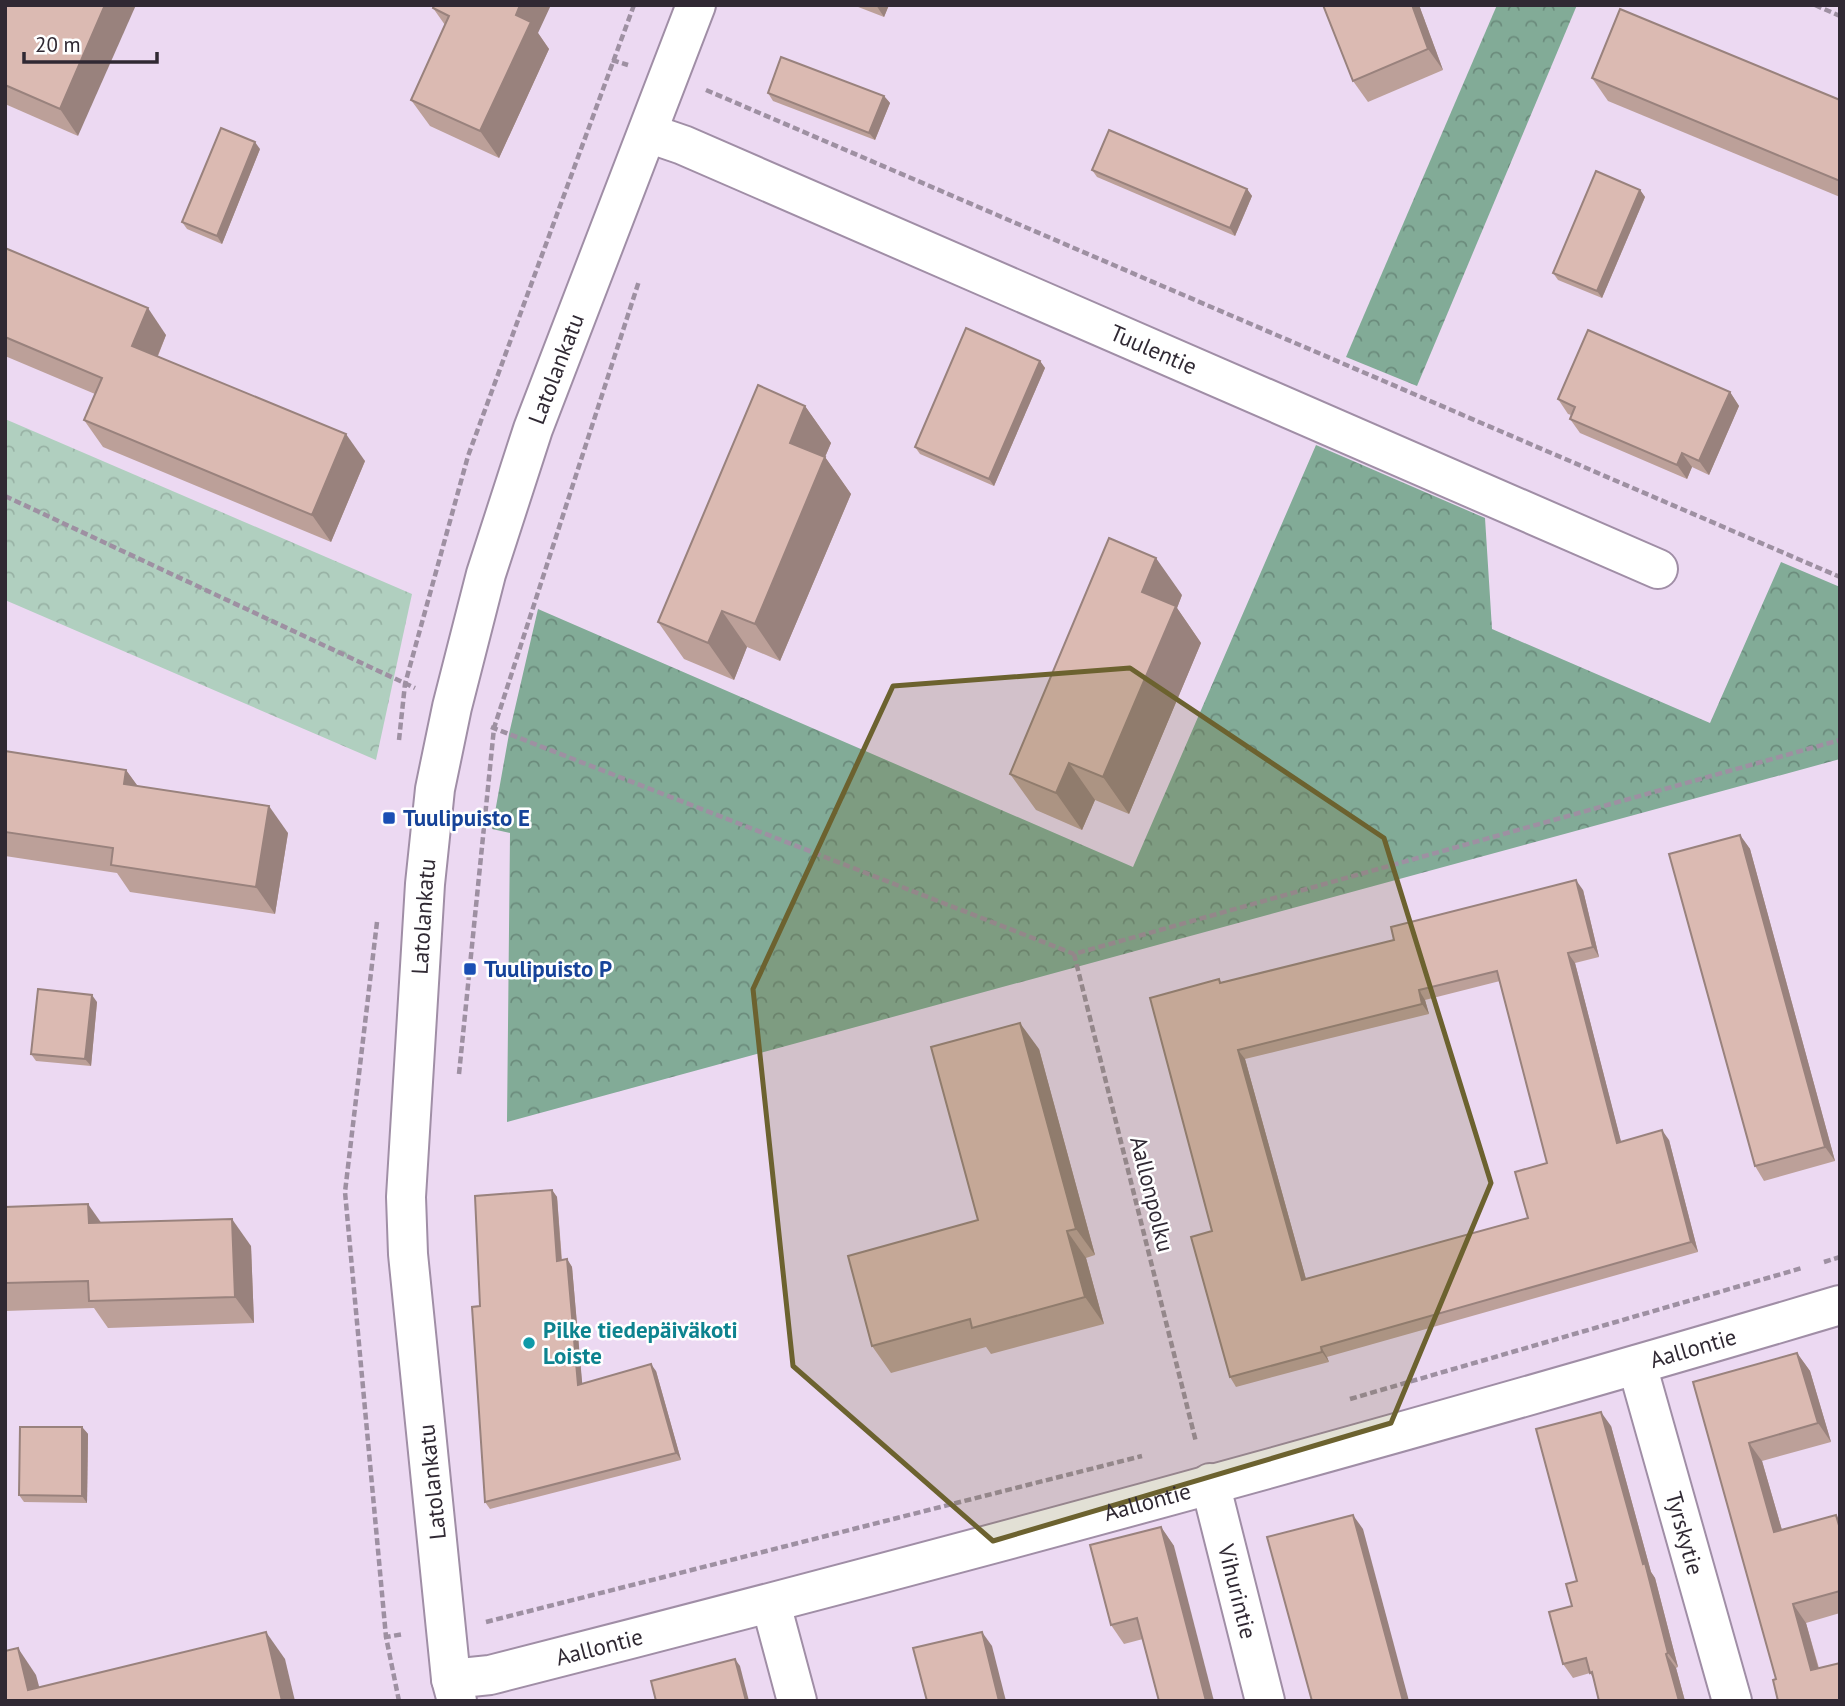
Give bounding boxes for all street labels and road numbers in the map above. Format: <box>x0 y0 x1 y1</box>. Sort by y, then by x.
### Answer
street label: Latolankatu <box>521 309 590 428</box>
street label: Tuulentie <box>1106 318 1202 381</box>
street label: Latolankatu <box>405 857 442 975</box>
street label: Aallonpolku <box>1124 1133 1181 1255</box>
street label: Aallontie <box>1646 1321 1740 1374</box>
street label: Latolankatu <box>411 1423 452 1541</box>
street label: Aallontie <box>1101 1476 1194 1527</box>
street label: Tyrskytie <box>1660 1488 1711 1578</box>
street label: Vihurintie <box>1212 1540 1264 1642</box>
street label: Aallontie <box>552 1621 646 1672</box>

